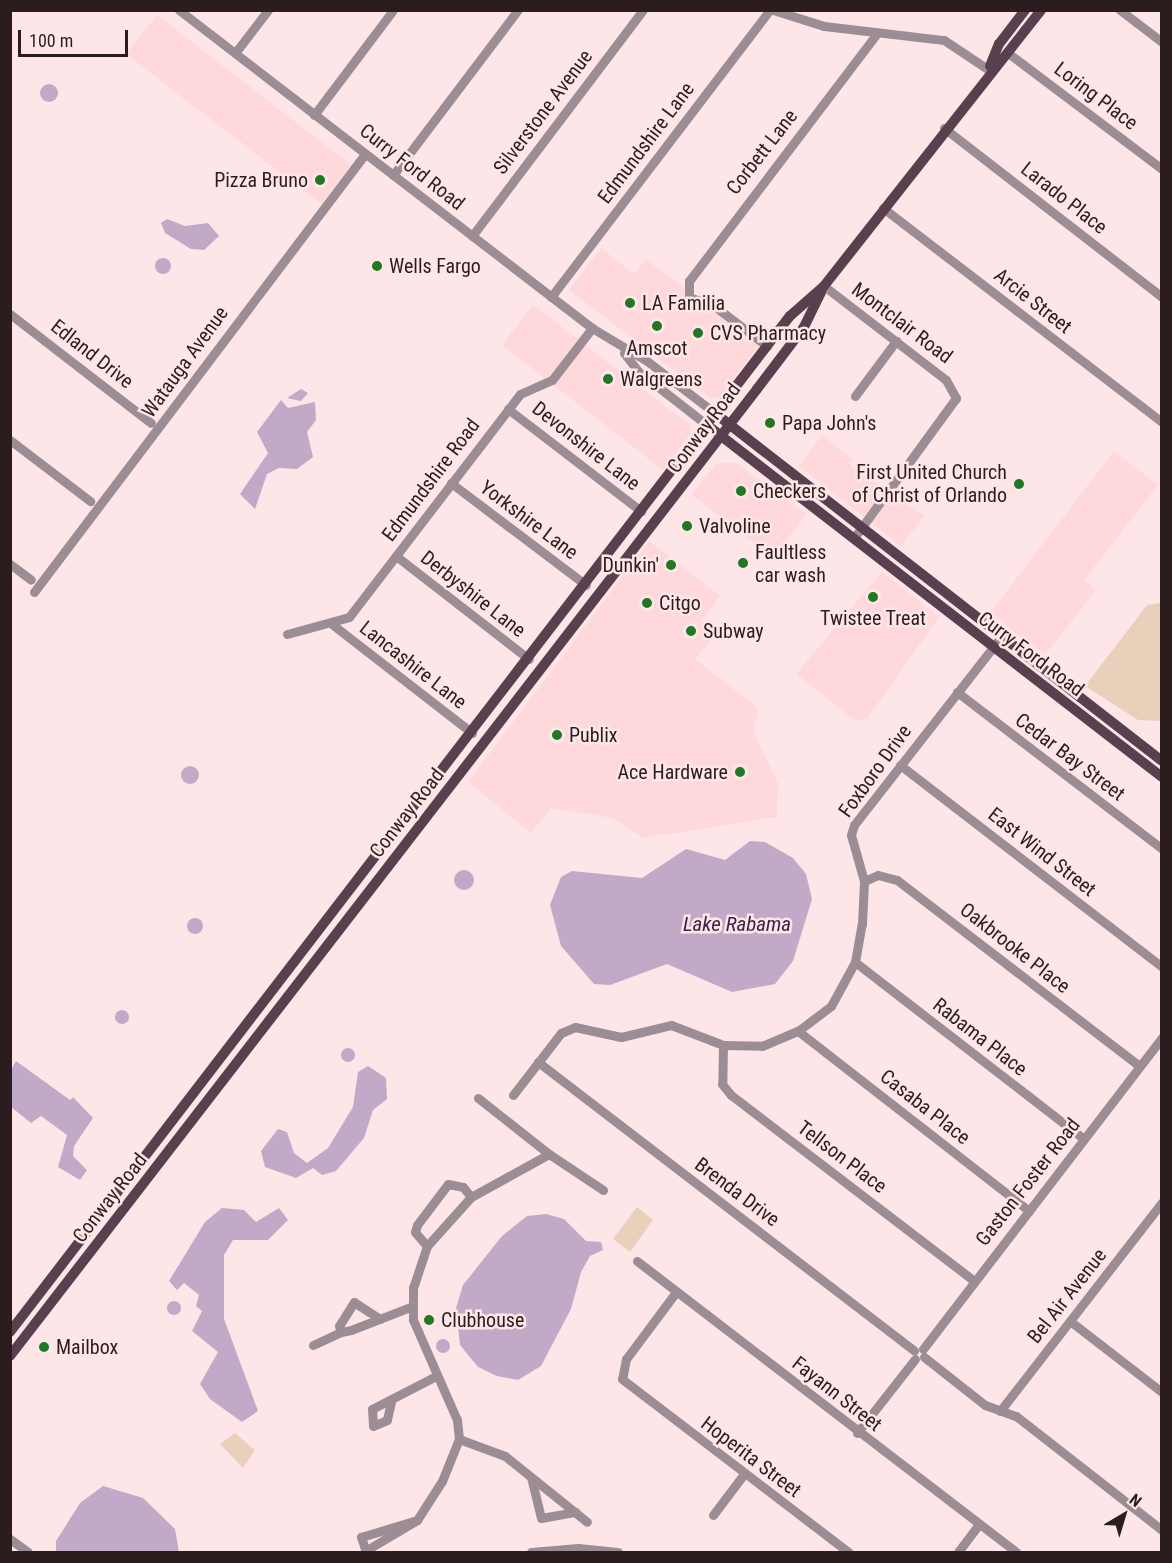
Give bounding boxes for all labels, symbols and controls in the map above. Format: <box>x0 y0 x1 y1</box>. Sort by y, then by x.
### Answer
scale bar <box>21 18 130 56</box>
text: 100 m <box>29 30 73 51</box>
street label: Silverstone Avenue <box>488 45 598 179</box>
street label: Loring Place <box>1050 57 1142 135</box>
street label: Edmundshire Lane <box>593 78 699 208</box>
street label: Corbett Lane <box>721 105 803 199</box>
street label: Curry Ford Road <box>355 119 469 215</box>
street label: Larado Place <box>1016 157 1112 239</box>
place label: Pizza Bruno <box>214 168 308 192</box>
marker: Pizza Bruno <box>313 173 327 187</box>
place label: Wells Fargo <box>389 254 481 278</box>
marker: Wells Fargo <box>370 259 384 273</box>
street label: Arcie Street <box>989 263 1077 339</box>
street label: Montclair Road <box>847 277 957 369</box>
place label: LA Familia <box>642 291 725 315</box>
marker: LA Familia <box>623 296 637 310</box>
street label: Watauga Avenue <box>137 302 233 422</box>
street label: Edland Drive <box>46 314 138 394</box>
marker: Amscot <box>650 319 664 333</box>
place label: CVS Pharmacy <box>710 321 826 345</box>
marker: CVS Pharmacy <box>691 326 705 340</box>
place label: Amscot <box>627 336 687 360</box>
place label: Walgreens <box>620 367 702 391</box>
marker: Walgreens <box>601 372 615 386</box>
street label: Conway Road <box>662 378 746 478</box>
street label: Devonshire Lane <box>527 396 645 496</box>
place label: Papa John's <box>782 411 876 435</box>
street label: Edmundshire Road <box>377 414 485 546</box>
marker: Papa John's <box>763 416 777 430</box>
place label: First United Church of Christ of Orlando <box>852 460 1007 507</box>
street label: Yorkshire Lane <box>475 475 583 565</box>
marker: First United Church of Christ of Orlando <box>1012 477 1026 491</box>
place label: Checkers <box>753 479 826 503</box>
marker: Checkers <box>734 484 748 498</box>
place label: Valvoline <box>699 514 771 538</box>
marker: Valvoline <box>680 519 694 533</box>
place label: Faultless car wash <box>755 540 826 587</box>
street label: Derbyshire Lane <box>416 546 530 642</box>
place label: Dunkin' <box>602 553 659 577</box>
marker: Faultless car wash <box>736 556 750 570</box>
marker: Dunkin' <box>664 558 678 572</box>
marker: Twistee Treat <box>866 590 880 604</box>
place label: Citgo <box>659 591 701 615</box>
marker: Citgo <box>640 596 654 610</box>
place label: Twistee Treat <box>820 606 926 630</box>
street label: Curry Ford Road <box>973 606 1089 702</box>
street label: Lancashire Lane <box>355 616 471 714</box>
place label: Subway <box>703 619 764 643</box>
marker: Subway <box>684 624 698 638</box>
street label: Cedar Bay Street <box>1010 708 1130 806</box>
street label: Foxboro Drive <box>833 720 917 822</box>
place label: Publix <box>569 723 618 747</box>
marker: Publix <box>550 728 564 742</box>
place label: Ace Hardware <box>618 760 728 784</box>
street label: Conway Road <box>365 764 449 862</box>
marker: Ace Hardware <box>733 765 747 779</box>
street label: East Wind Street <box>983 803 1101 901</box>
street label: Oakbrooke Place <box>955 898 1075 998</box>
water label: Lake Rabama <box>683 911 791 937</box>
street label: Rabama Place <box>928 993 1032 1081</box>
street label: Casaba Place <box>875 1064 975 1150</box>
street label: Gaston Foster Road <box>971 1113 1085 1251</box>
street label: Tellson Place <box>793 1116 891 1198</box>
street label: Conway Road <box>68 1149 152 1247</box>
street label: Brenda Drive <box>690 1152 784 1232</box>
street label: Bel Air Avenue <box>1022 1244 1112 1348</box>
place label: Clubhouse <box>441 1308 524 1332</box>
marker: Clubhouse <box>422 1313 436 1327</box>
place label: Mailbox <box>56 1335 118 1359</box>
marker: Mailbox <box>37 1340 51 1354</box>
street label: Fayann Street <box>787 1352 887 1436</box>
street label: Hoperita Street <box>696 1412 806 1502</box>
north arrow <box>1094 1485 1154 1545</box>
text: N <box>1126 1490 1145 1511</box>

